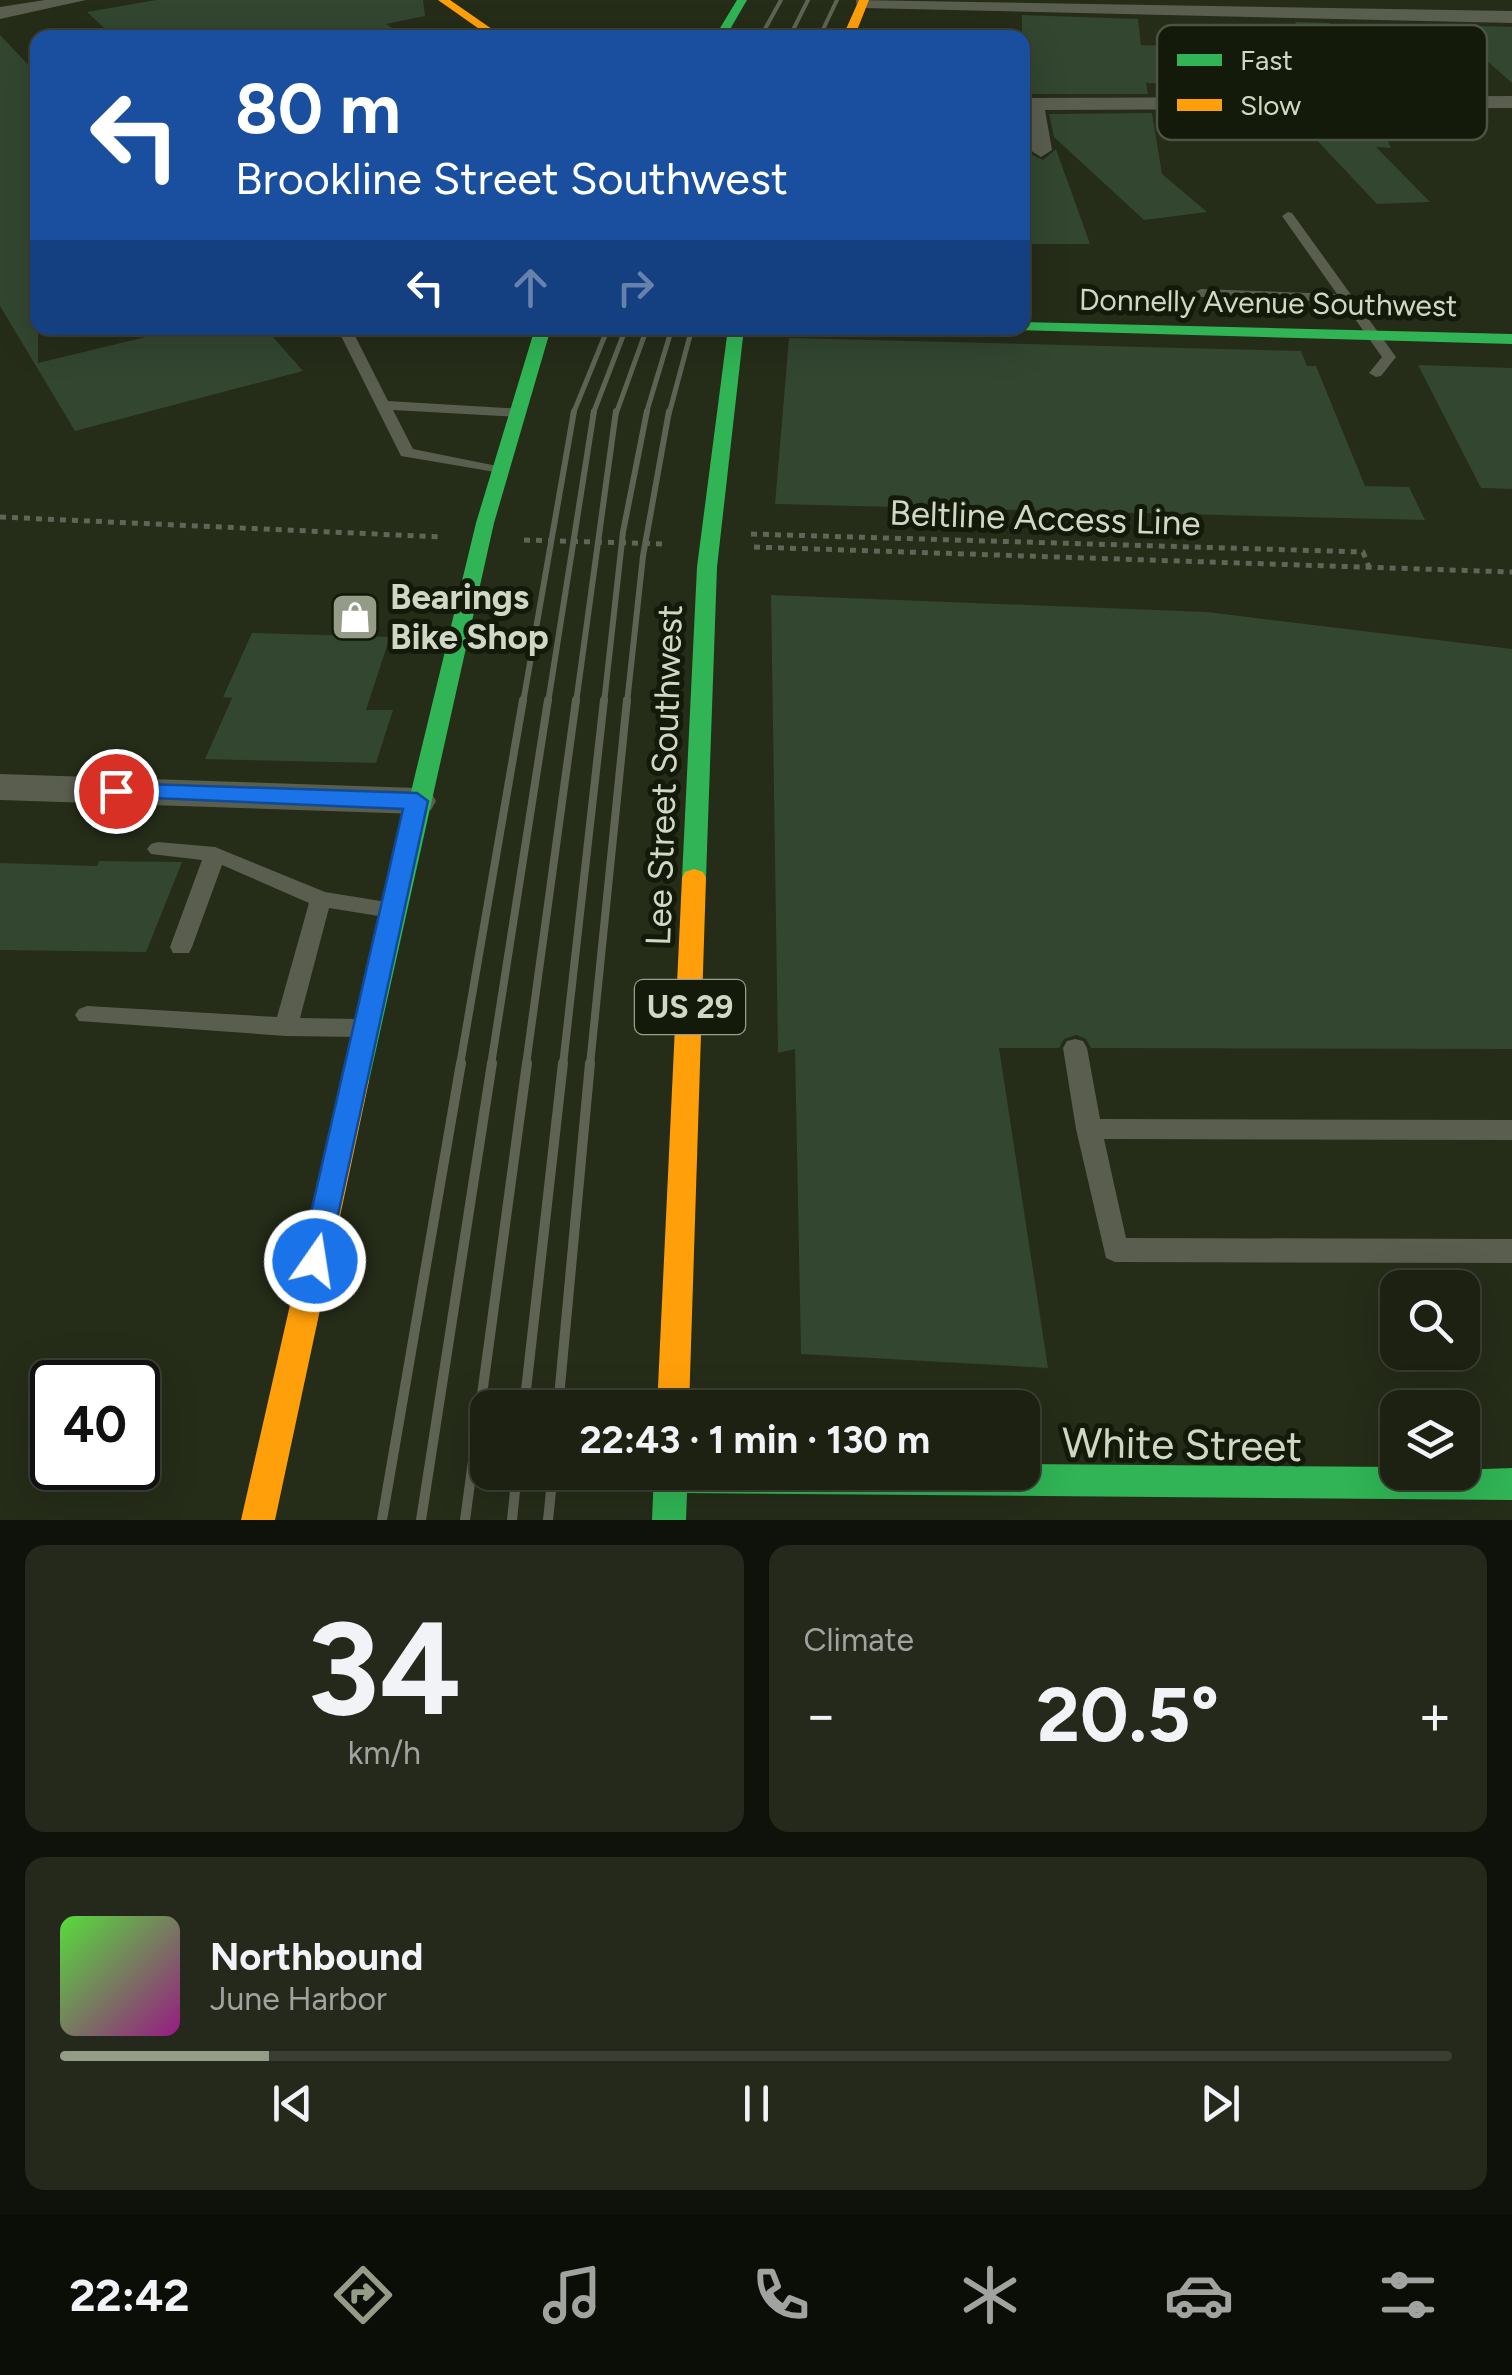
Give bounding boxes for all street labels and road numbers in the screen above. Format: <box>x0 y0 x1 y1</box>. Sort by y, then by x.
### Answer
street label: Donnelly Avenue Southwest <box>1078 281 1458 324</box>
street label: Beltline Access Line <box>889 492 1201 544</box>
street label: Lee Street Southwest <box>637 604 691 946</box>
road number: US 29 <box>635 980 745 1034</box>
street label: White Street <box>1061 1417 1303 1472</box>

